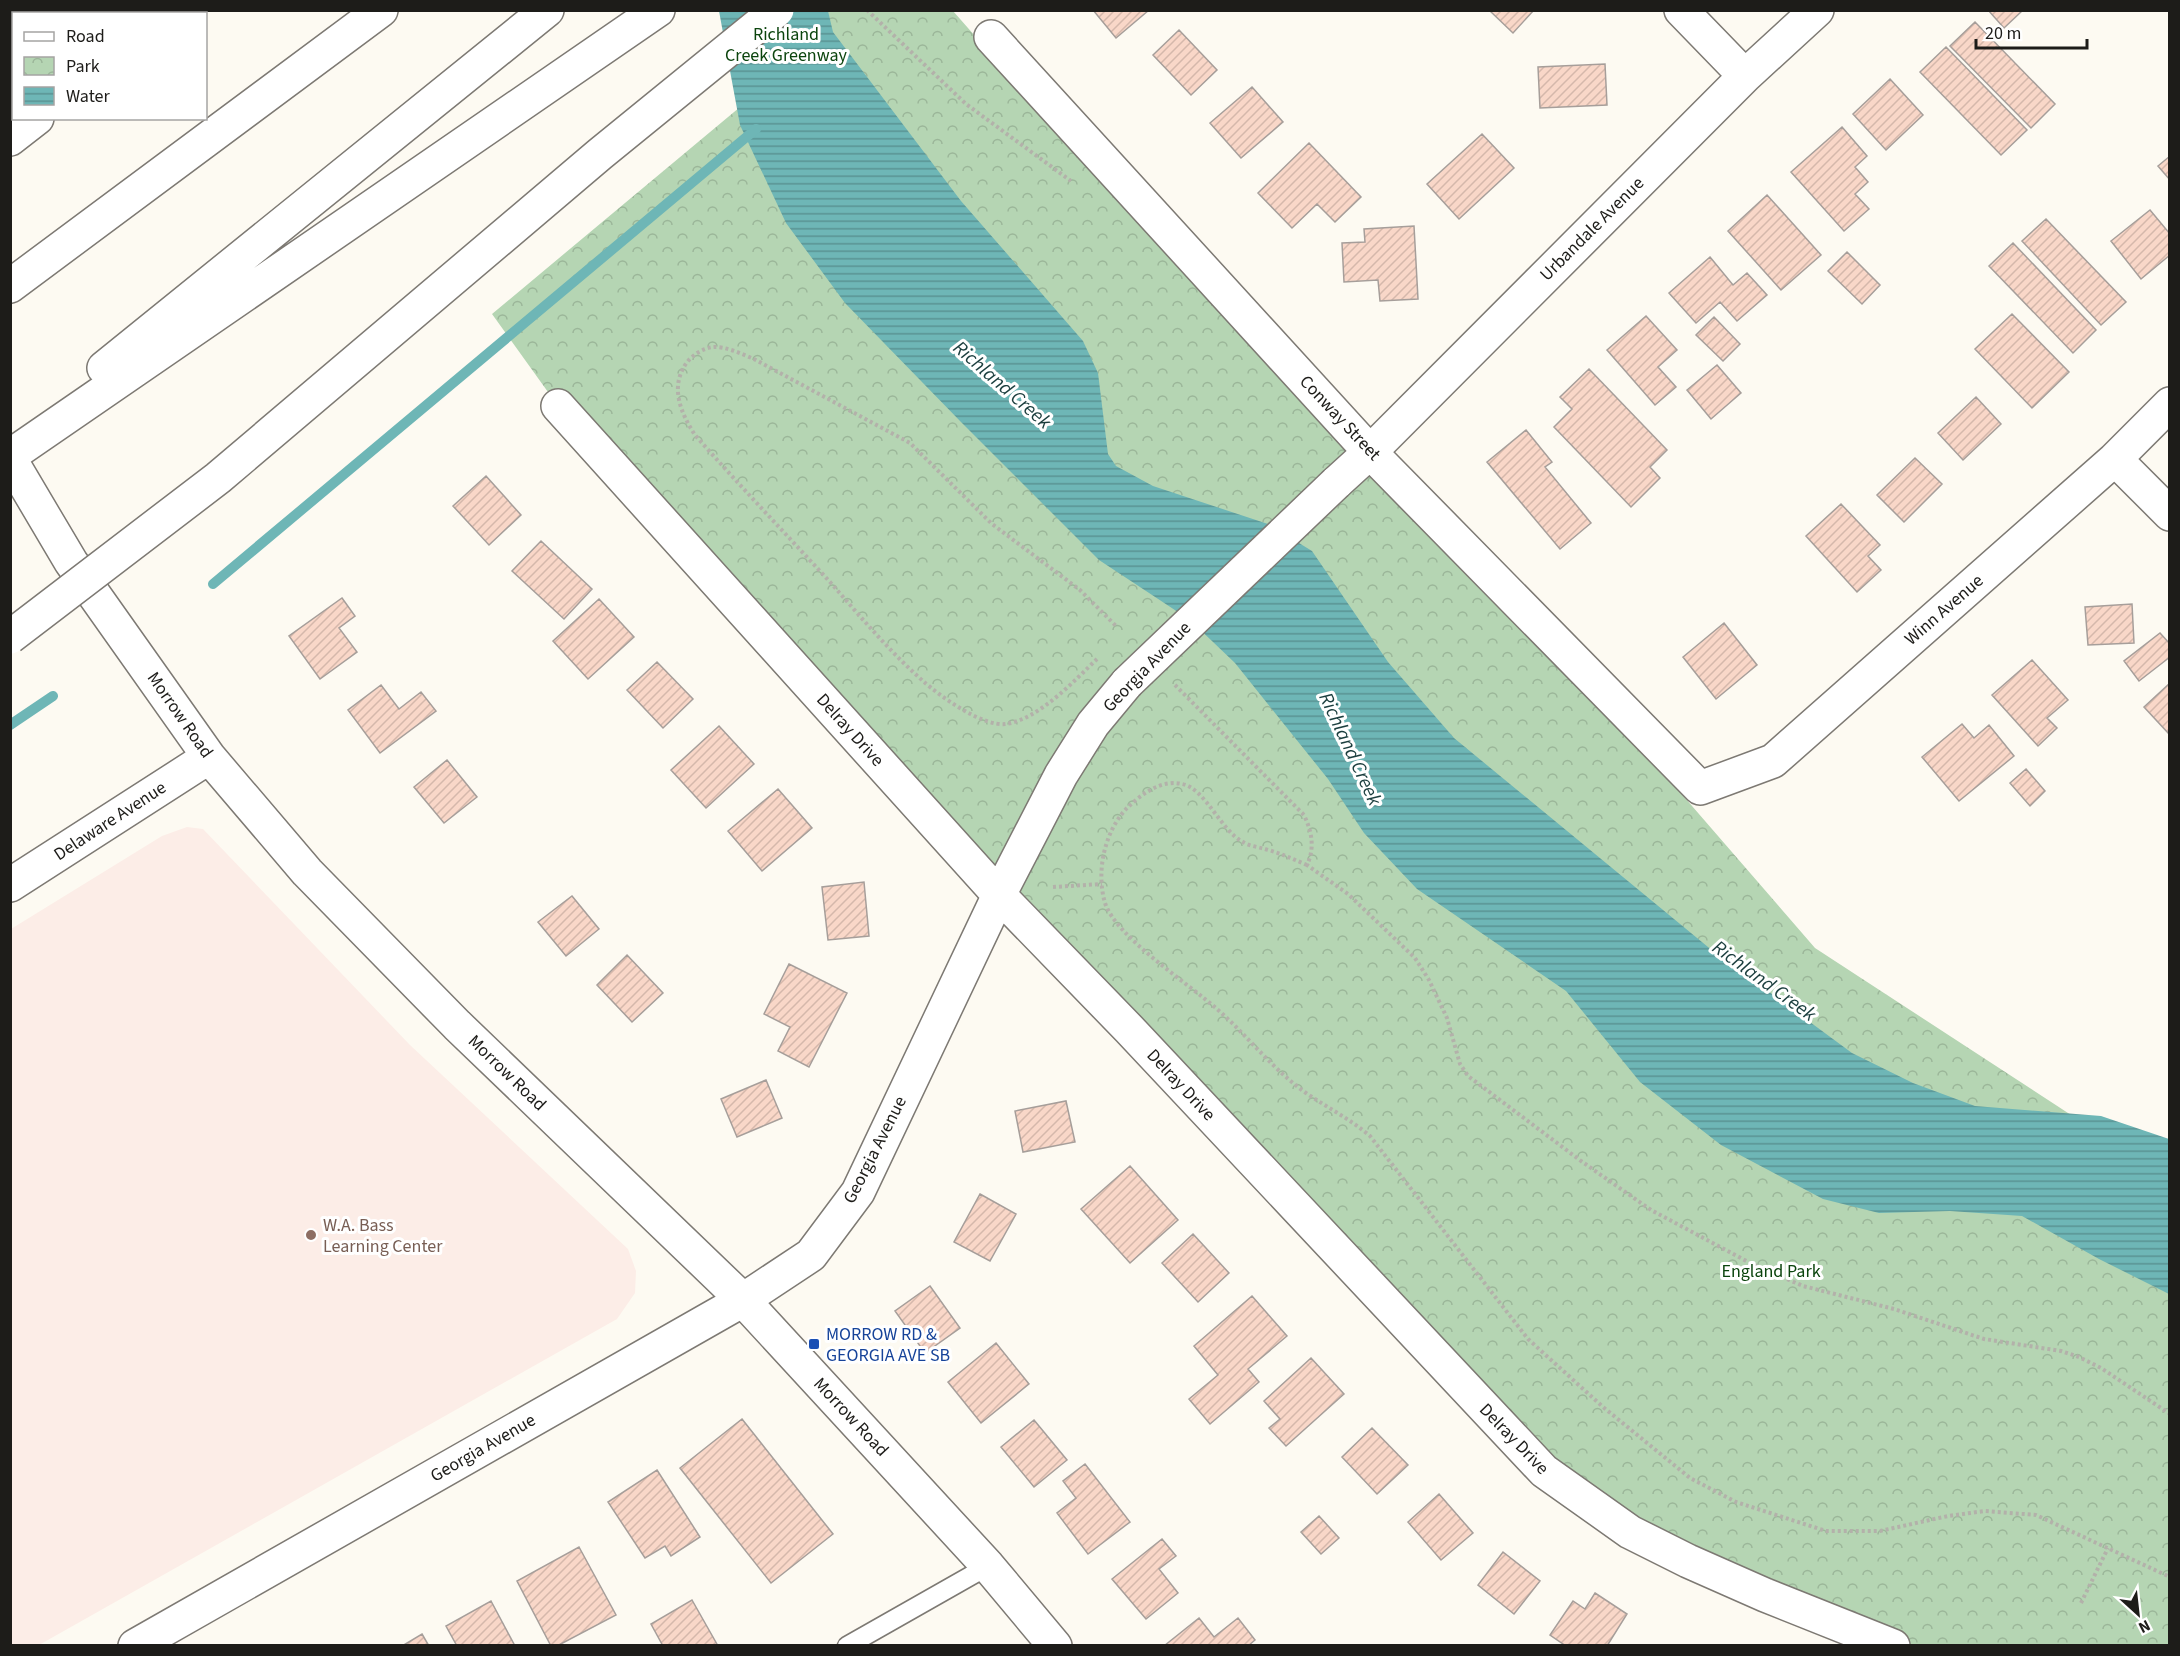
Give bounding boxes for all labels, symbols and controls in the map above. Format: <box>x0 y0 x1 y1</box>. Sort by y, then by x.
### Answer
legend <box>12 12 207 120</box>
scale bar <box>1976 12 2087 50</box>
text: 20 m <box>1985 21 2021 46</box>
park label: Richland Creek Greenway <box>725 22 848 68</box>
text: Road <box>66 24 105 49</box>
text: Park <box>66 54 100 79</box>
text: Water <box>66 84 110 109</box>
street label: Urbandale Avenue <box>1534 171 1650 287</box>
water label: Richland Creek <box>947 334 1058 436</box>
street label: Conway Street <box>1294 370 1386 466</box>
street label: Winn Avenue <box>1899 569 1989 651</box>
street label: Georgia Avenue <box>1097 616 1197 718</box>
street label: Morrow Road <box>141 667 219 763</box>
street label: Delray Drive <box>810 688 890 772</box>
water label: Richland Creek <box>1311 688 1389 811</box>
street label: Delaware Avenue <box>49 775 171 867</box>
water label: Richland Creek <box>1706 934 1822 1029</box>
street label: Morrow Road <box>462 1029 552 1117</box>
street label: Delray Drive <box>1141 1043 1221 1127</box>
street label: Georgia Avenue <box>837 1092 913 1208</box>
place label: W.A. Bass Learning Center <box>323 1213 443 1259</box>
marker: W.A. Bass Learning Center <box>304 1228 318 1242</box>
park label: England Park <box>1721 1259 1821 1284</box>
place label: MORROW RD & GEORGIA AVE SB <box>826 1322 950 1368</box>
marker: MORROW RD & GEORGIA AVE SB <box>807 1337 821 1351</box>
street label: Morrow Road <box>808 1372 894 1462</box>
street label: Delray Drive <box>1474 1398 1554 1480</box>
street label: Georgia Avenue <box>426 1408 540 1488</box>
north arrow <box>2108 1584 2168 1644</box>
text: N <box>2135 1614 2154 1639</box>

